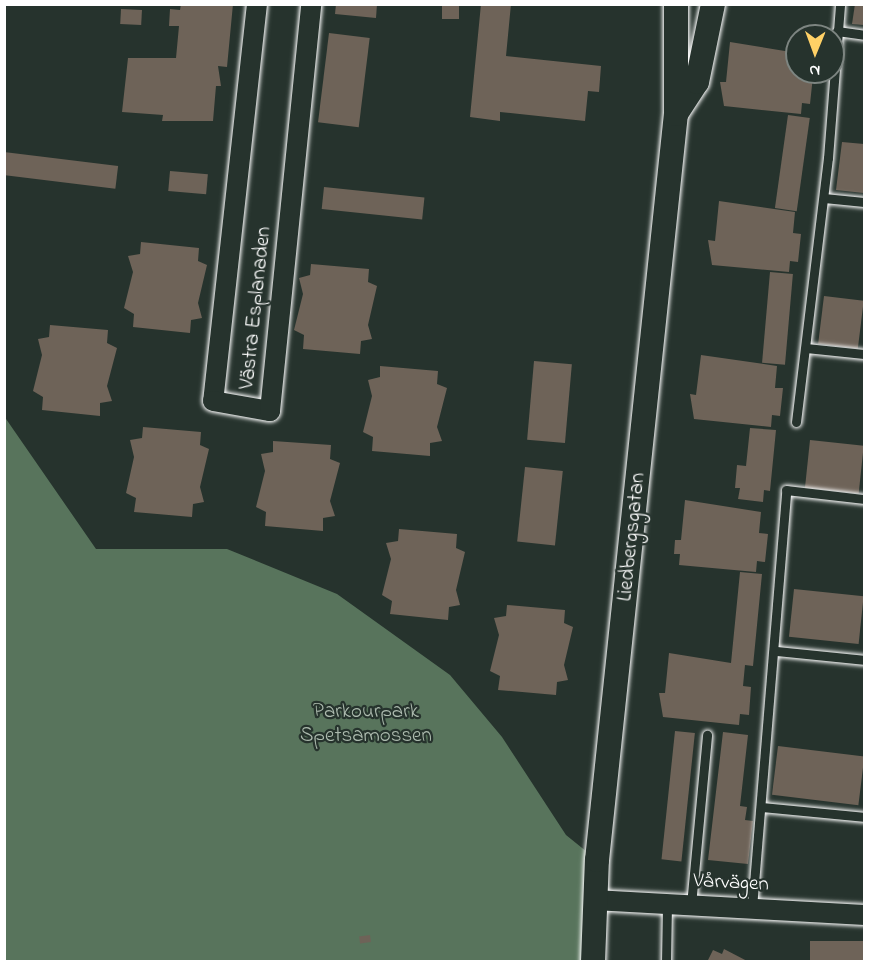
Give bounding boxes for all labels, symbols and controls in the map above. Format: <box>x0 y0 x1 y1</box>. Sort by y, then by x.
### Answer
north arrow <box>785 24 845 84</box>
text: N <box>809 58 820 82</box>
street label: Västra Esplanaden <box>235 225 277 391</box>
street label: Liedbergsgatan <box>613 471 651 603</box>
park label: Parkourpark Spetsamossen <box>300 699 432 749</box>
street label: Vårvägen <box>693 868 769 898</box>

